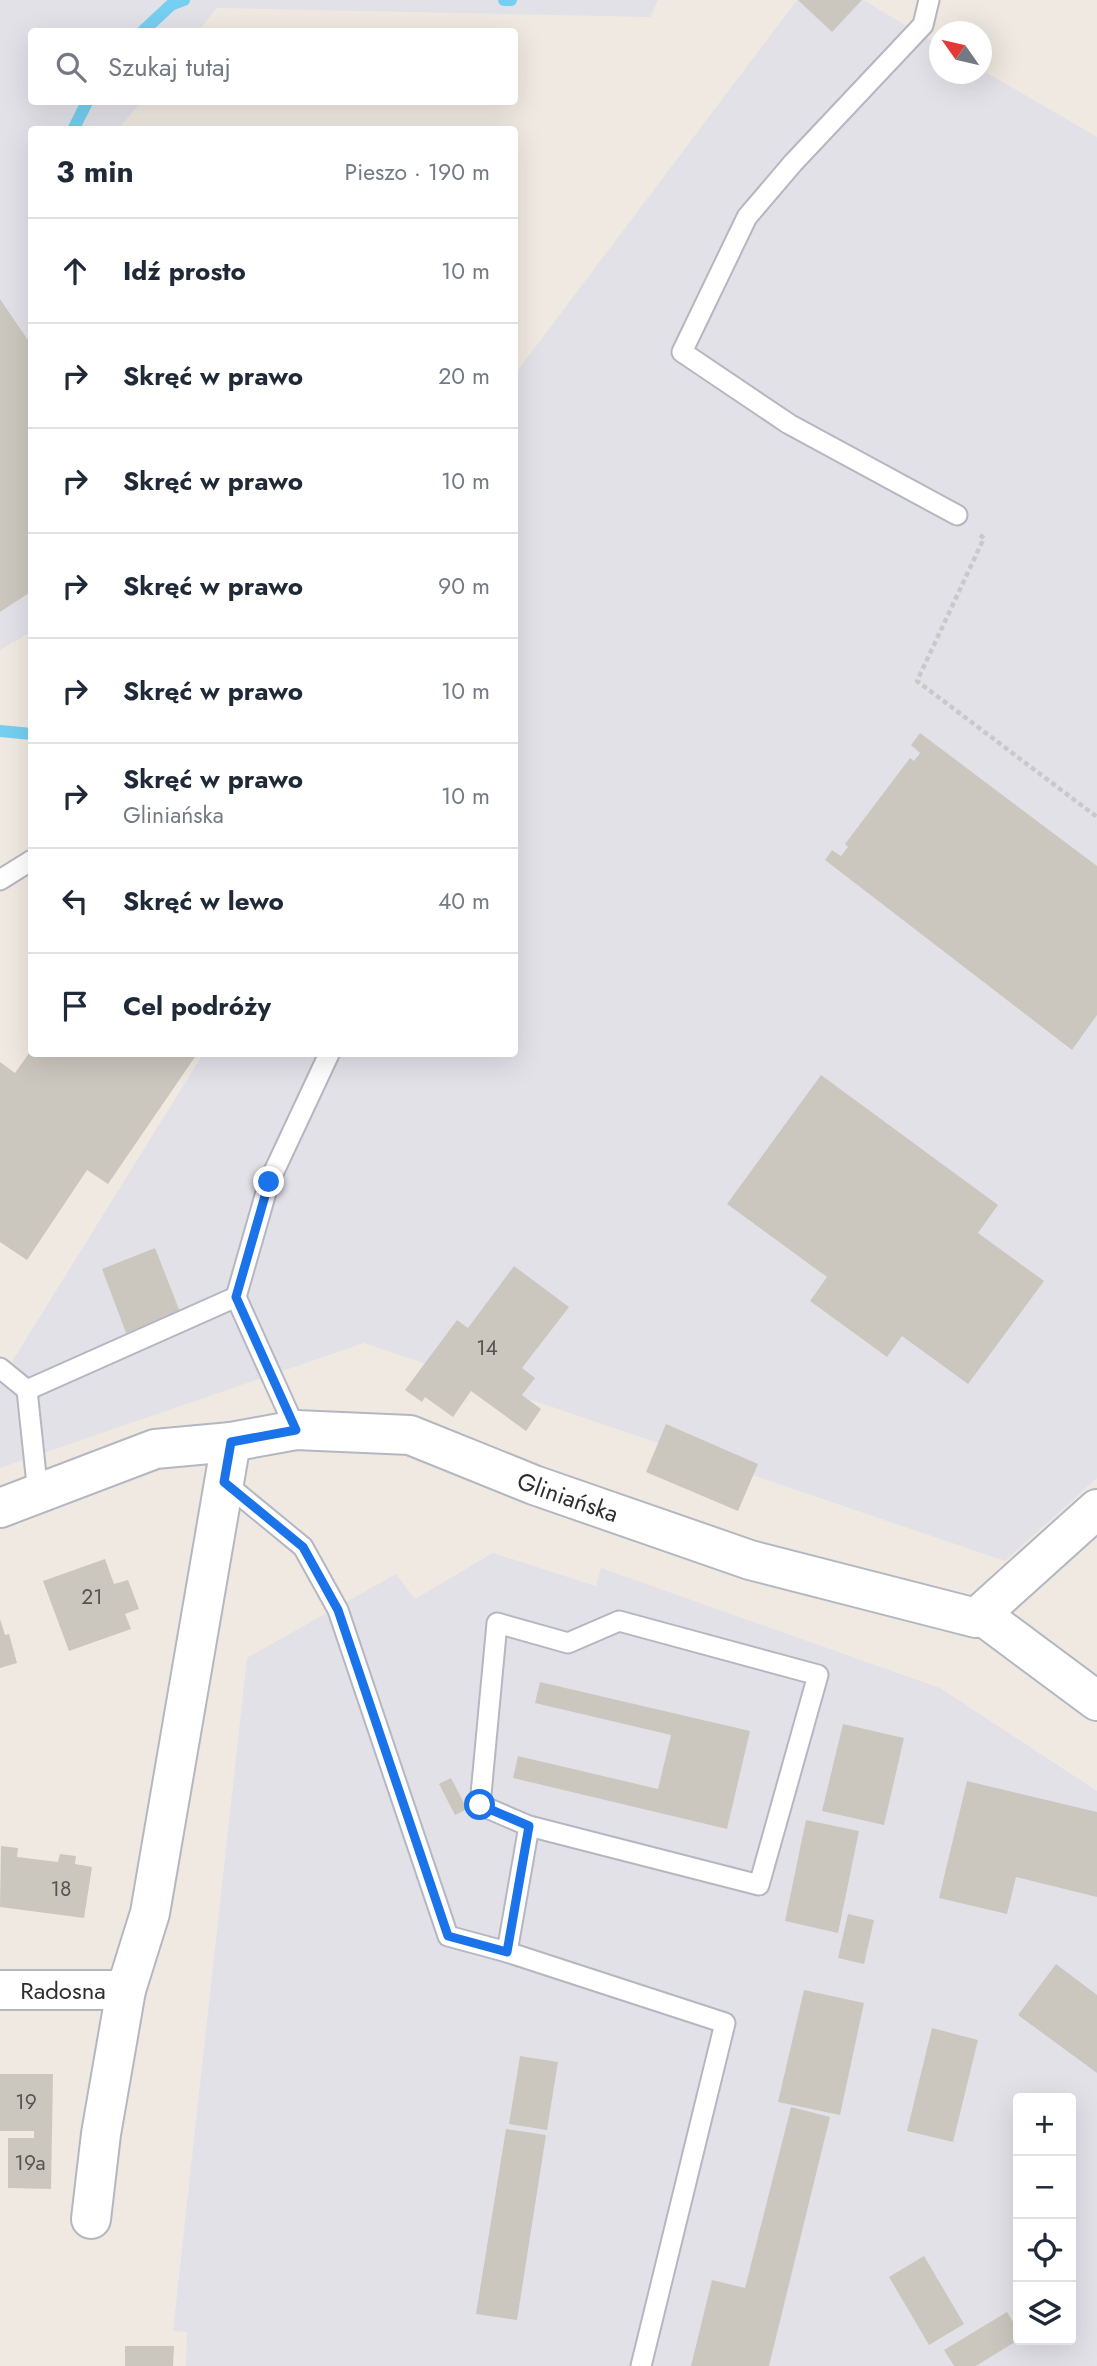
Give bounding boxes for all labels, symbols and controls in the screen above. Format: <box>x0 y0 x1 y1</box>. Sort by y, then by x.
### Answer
north arrow <box>929 21 992 84</box>
search box <box>28 28 518 105</box>
icon: search <box>52 48 90 86</box>
text: Szukaj tutaj <box>108 48 231 86</box>
text: 3 min <box>56 150 134 193</box>
text: Pieszo · 190 m <box>345 155 490 189</box>
icon: ahead <box>56 252 94 290</box>
text: Idź prosto <box>123 252 246 290</box>
text: 10 m <box>441 254 490 288</box>
icon: right <box>56 357 94 395</box>
text: Skręć w prawo <box>123 357 303 395</box>
text: 20 m <box>438 359 490 393</box>
icon: right <box>56 462 94 500</box>
text: Skręć w prawo <box>123 462 303 500</box>
text: 10 m <box>441 464 490 498</box>
icon: right <box>56 567 94 605</box>
text: Skręć w prawo <box>123 567 303 605</box>
text: 90 m <box>438 569 490 603</box>
icon: right <box>56 672 94 710</box>
text: Skręć w prawo <box>123 672 303 710</box>
text: 10 m <box>441 674 490 708</box>
text: Skręć w prawo <box>123 760 303 798</box>
icon: right <box>56 777 94 815</box>
text: 10 m <box>441 779 490 813</box>
text: Gliniańska <box>123 798 224 832</box>
icon: left <box>56 882 94 920</box>
text: Skręć w lewo <box>123 882 284 920</box>
text: 40 m <box>438 884 490 918</box>
icon: arrive <box>56 987 94 1025</box>
text: Cel podróży <box>123 987 271 1025</box>
route end <box>253 1166 284 1197</box>
house number: 14 <box>476 1333 498 1363</box>
street label: Gliniańska <box>512 1463 623 1531</box>
house number: 21 <box>81 1582 103 1612</box>
route start <box>464 1789 495 1820</box>
house number: 18 <box>51 1874 71 1904</box>
street label: Radosna <box>20 1973 106 2008</box>
house number: 19 <box>15 2087 37 2117</box>
map controls <box>1013 2093 1076 2345</box>
button: + <box>1013 2093 1076 2156</box>
house number: 19a <box>14 2148 46 2178</box>
button: − <box>1013 2156 1076 2219</box>
button: locate <box>1013 2219 1076 2282</box>
button: layers <box>1013 2282 1076 2345</box>

